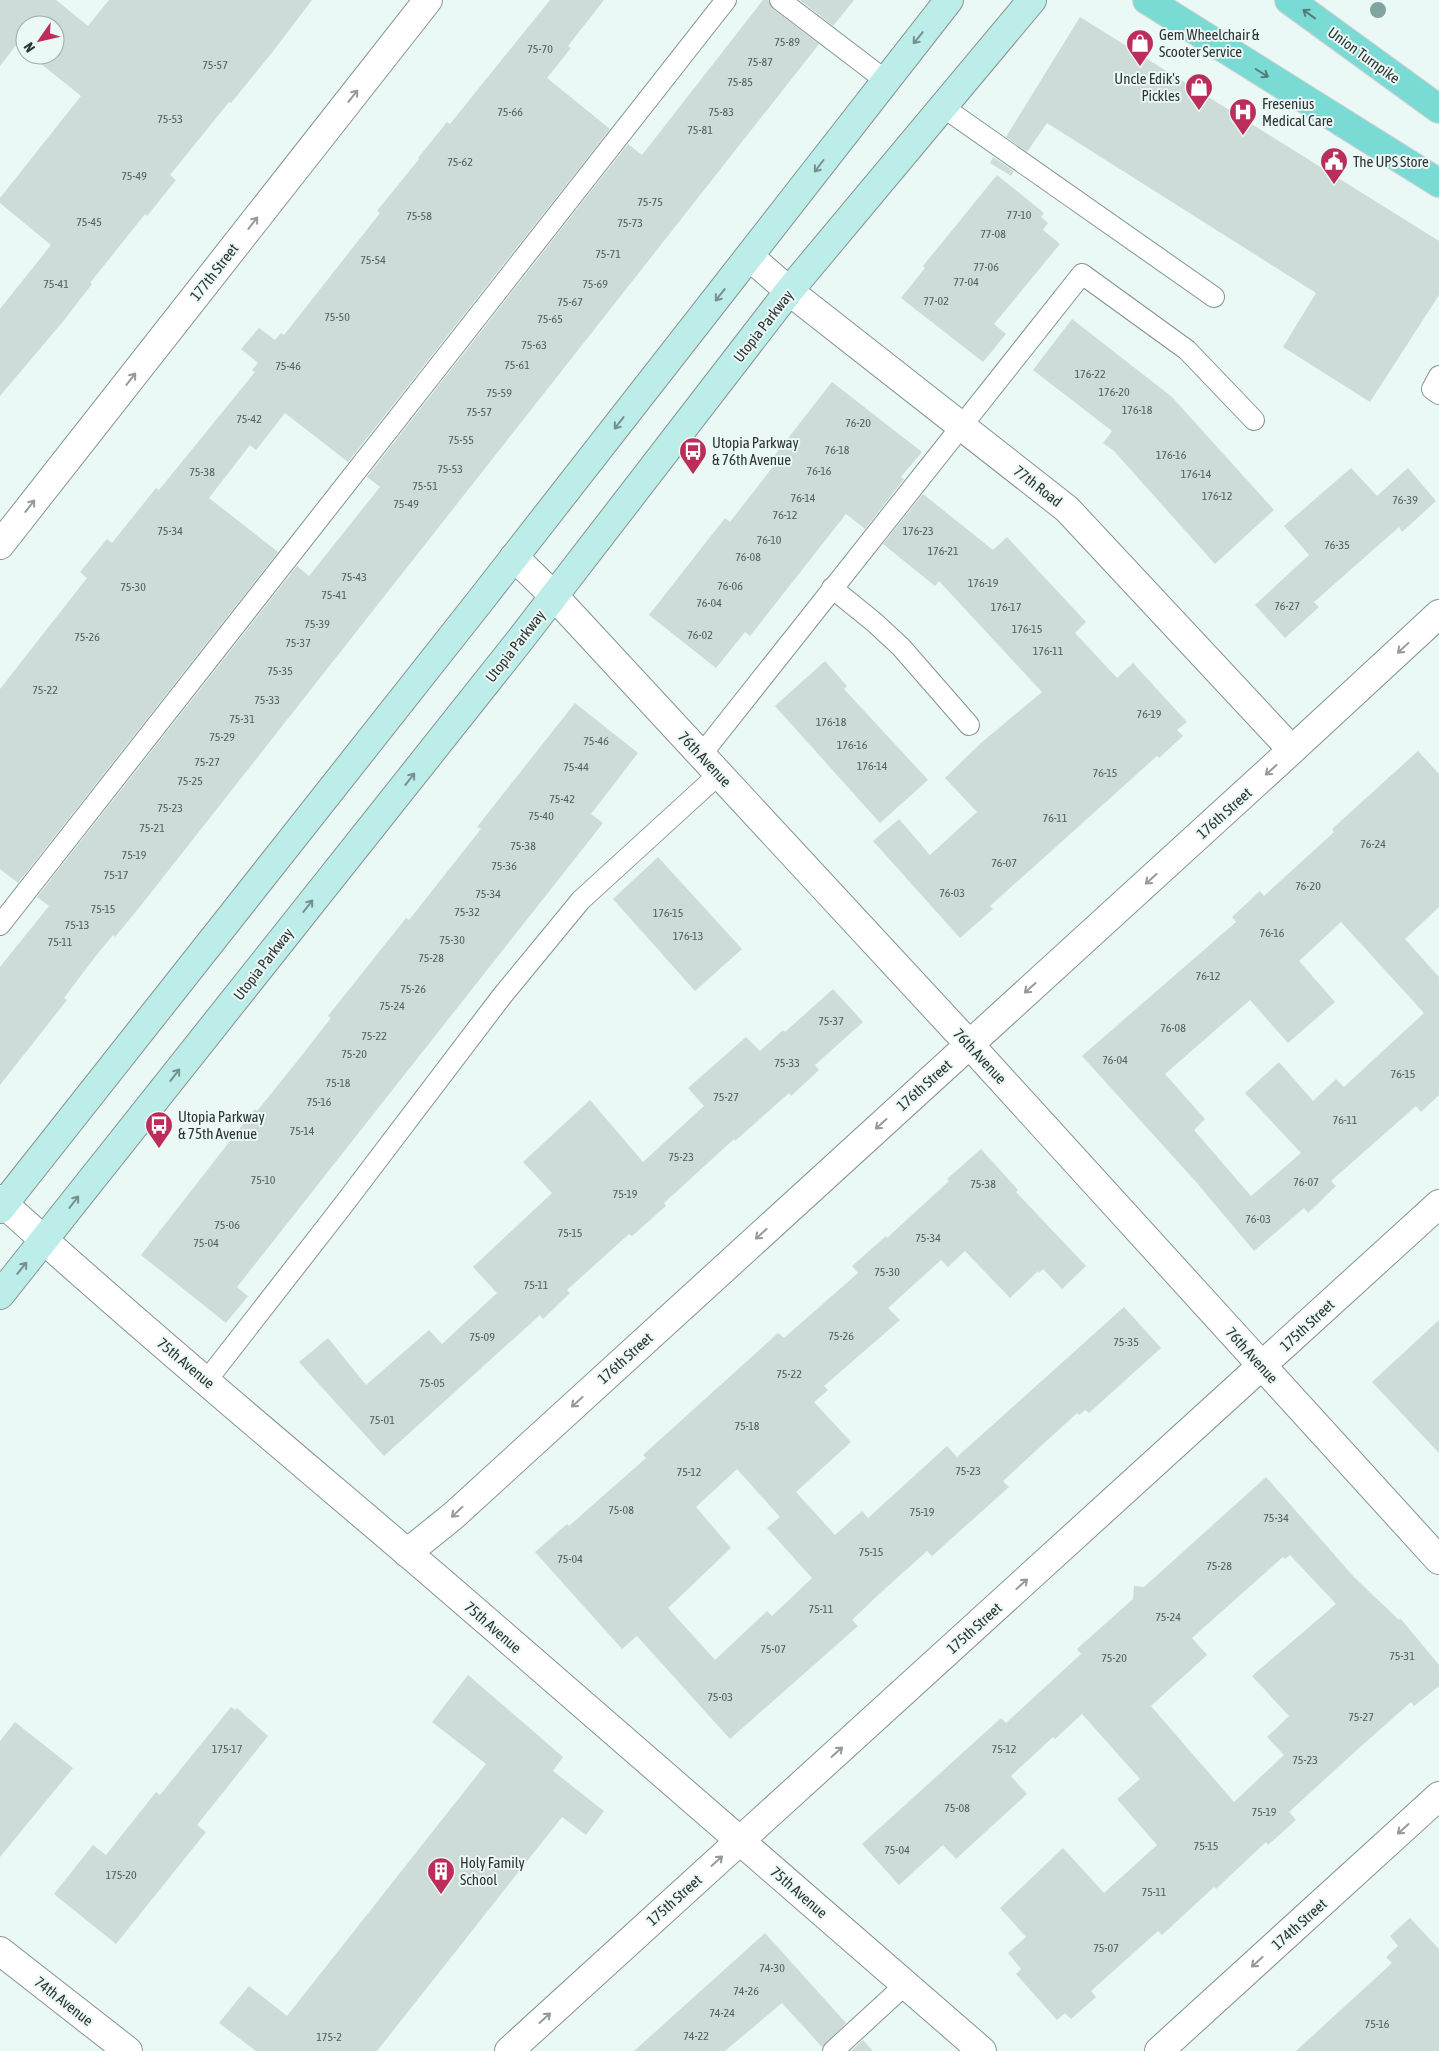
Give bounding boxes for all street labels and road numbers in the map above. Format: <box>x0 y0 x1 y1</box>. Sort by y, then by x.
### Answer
street label: Union Turnpike <box>1325 23 1403 87</box>
street label: 177th Street <box>186 240 242 304</box>
street label: Utopia Parkway <box>730 287 796 365</box>
street label: 77th Road <box>1011 462 1065 510</box>
street label: Utopia Parkway <box>482 607 548 685</box>
street label: 76th Avenue <box>675 728 735 790</box>
street label: 176th Street <box>1193 784 1255 842</box>
street label: Utopia Parkway <box>230 925 296 1003</box>
street label: 76th Avenue <box>950 1025 1010 1087</box>
street label: 176th Street <box>893 1056 955 1114</box>
street label: 175th Street <box>1276 1296 1338 1354</box>
street label: 76th Avenue <box>1223 1324 1282 1387</box>
street label: 176th Street <box>594 1329 656 1387</box>
street label: 75th Avenue <box>154 1334 218 1392</box>
street label: 75th Avenue <box>461 1598 525 1656</box>
street label: 175th Street <box>943 1599 1005 1657</box>
street label: 75th Avenue <box>767 1863 831 1921</box>
street label: 175th Street <box>643 1871 705 1929</box>
street label: 174th Street <box>1268 1895 1330 1953</box>
street label: 74th Avenue <box>31 1973 97 2029</box>

